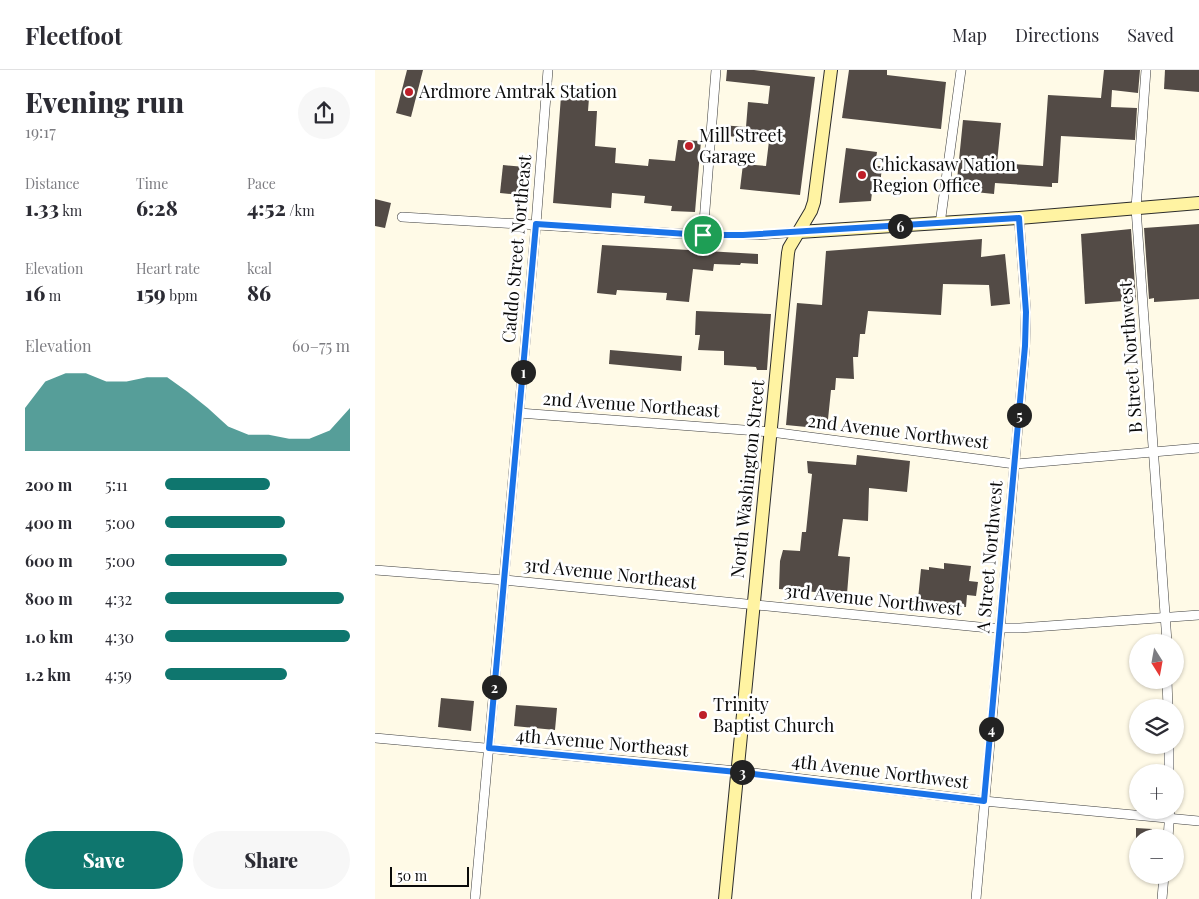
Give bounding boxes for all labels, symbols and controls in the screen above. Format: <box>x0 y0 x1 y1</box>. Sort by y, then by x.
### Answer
text: Fleetfoot <box>25 19 122 51</box>
text: Map <box>952 23 987 47</box>
text: Directions <box>1015 23 1099 47</box>
text: Saved <box>1127 23 1174 47</box>
place label: Ardmore Amtrak Station <box>418 79 617 103</box>
text: Evening run <box>25 83 184 120</box>
marker: Ardmore Amtrak Station <box>403 86 415 98</box>
button: share <box>298 87 350 139</box>
text: 19:17 <box>25 121 56 142</box>
place label: Mill Street Garage <box>699 123 784 168</box>
marker: Mill Street Garage <box>683 140 695 152</box>
place label: Chickasaw Nation Region Office <box>872 152 1016 197</box>
street label: Caddo Street Northeast <box>496 153 536 344</box>
marker: Chickasaw Nation Region Office <box>856 169 868 181</box>
text: Distance <box>25 174 80 193</box>
text: Time <box>136 174 168 193</box>
text: Pace <box>247 174 276 193</box>
text: 1.33 <box>25 193 59 221</box>
text: 6:28 <box>136 193 178 221</box>
text: 4:52 <box>247 193 286 221</box>
text: km <box>59 201 82 220</box>
text: /km <box>286 201 315 220</box>
pin <box>682 214 724 256</box>
pin: 6 <box>887 214 913 238</box>
text: 6 <box>897 217 904 236</box>
icon: arrive <box>689 221 717 249</box>
text: Elevation <box>25 259 83 278</box>
text: Heart rate <box>136 259 200 278</box>
text: kcal <box>247 259 272 278</box>
text: 16 <box>25 278 45 306</box>
text: 159 <box>136 278 166 306</box>
text: 86 <box>247 278 271 306</box>
street label: B Street Northwest <box>1113 280 1147 434</box>
text: m <box>45 286 61 305</box>
text: bpm <box>166 286 198 305</box>
text: Elevation <box>25 335 92 356</box>
text: 60–75 m <box>292 335 350 356</box>
pin: 1 <box>511 360 535 384</box>
text: 1 <box>521 363 526 382</box>
street label: North Washington Street <box>725 378 769 579</box>
street label: 2nd Avenue Northeast <box>542 386 721 422</box>
pin: 5 <box>1007 402 1031 428</box>
text: 5 <box>1016 406 1023 425</box>
street label: 2nd Avenue Northwest <box>806 408 990 454</box>
text: 200 m <box>25 474 72 495</box>
text: 5:11 <box>105 474 128 495</box>
street label: A Street Northwest <box>970 479 1008 635</box>
text: 400 m <box>25 512 72 533</box>
text: 5:00 <box>105 512 135 533</box>
text: 600 m <box>25 550 73 571</box>
text: 5:00 <box>105 550 135 571</box>
street label: 3rd Avenue Northeast <box>522 552 698 594</box>
street label: 3rd Avenue Northwest <box>783 578 964 620</box>
text: 800 m <box>25 588 73 609</box>
text: 4:32 <box>105 588 132 609</box>
text: 1.0 km <box>25 626 73 647</box>
text: 4:30 <box>105 626 134 647</box>
north arrow <box>1129 634 1184 689</box>
map controls <box>1129 634 1184 884</box>
text: 1.2 km <box>25 664 71 685</box>
text: 4:59 <box>105 664 132 685</box>
pin: 2 <box>481 674 507 700</box>
text: 2 <box>491 678 498 697</box>
place label: Trinity Baptist Church <box>713 692 835 737</box>
button: layers <box>1129 699 1184 754</box>
marker: Trinity Baptist Church <box>697 709 709 721</box>
pin: 4 <box>979 716 1003 742</box>
text: 4 <box>988 720 995 739</box>
street label: 4th Avenue Northeast <box>515 722 690 762</box>
street label: 4th Avenue Northwest <box>790 748 970 794</box>
pin: 3 <box>729 760 755 784</box>
text: 3 <box>739 763 746 782</box>
button: + <box>1129 764 1184 819</box>
button: − <box>1129 829 1184 884</box>
button: Save <box>25 831 183 889</box>
button: Share <box>193 831 350 889</box>
scale bar <box>390 864 469 887</box>
text: 50 m <box>397 866 427 885</box>

